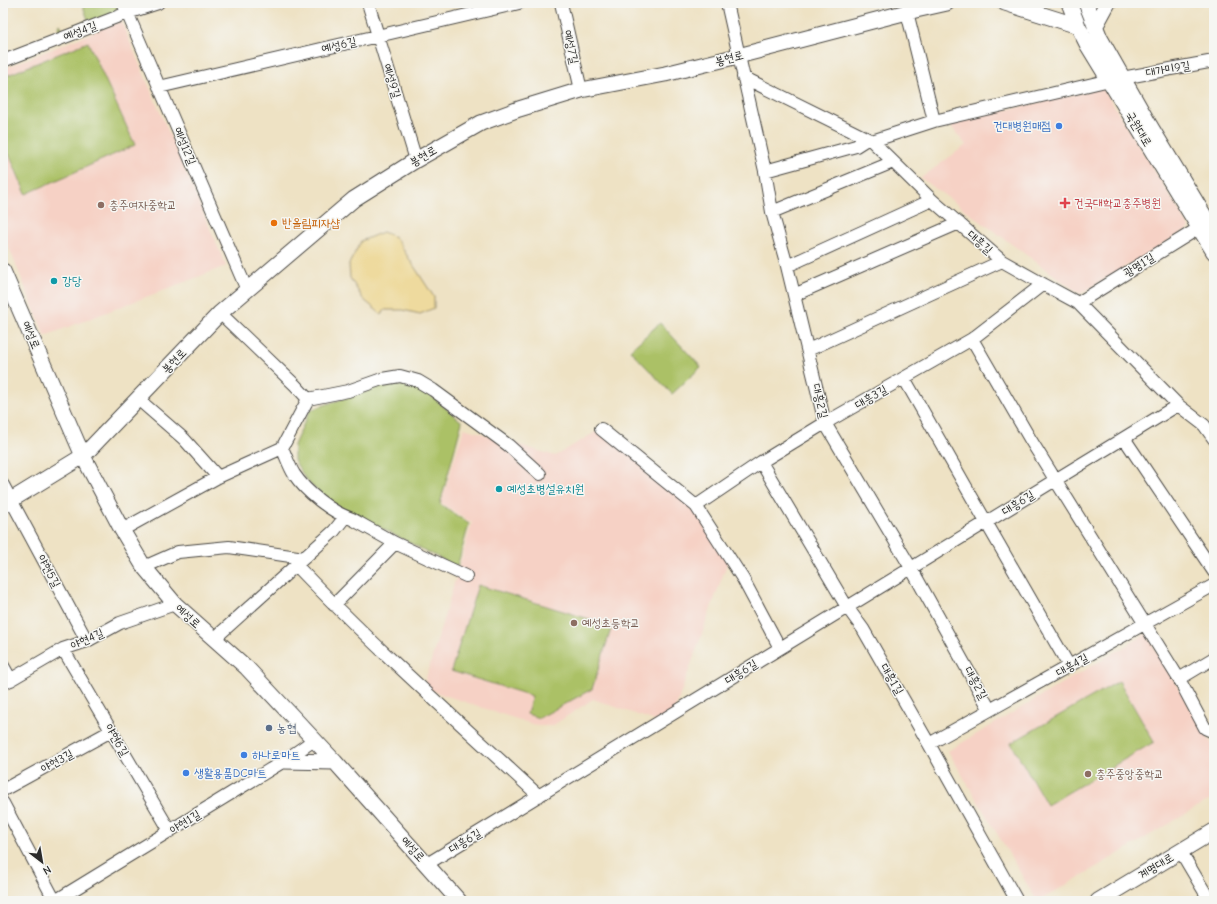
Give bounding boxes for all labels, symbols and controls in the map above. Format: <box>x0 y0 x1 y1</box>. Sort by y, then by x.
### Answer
street label: 예성4길 <box>61 18 99 44</box>
street label: 예성7길 <box>561 29 582 66</box>
street label: 예성6길 <box>320 34 358 56</box>
street label: 봉현로 <box>713 48 745 68</box>
street label: 대가미9길 <box>1145 58 1192 80</box>
street label: 예성9길 <box>380 62 404 100</box>
street label: 국원대로 <box>1123 109 1155 149</box>
place label: 건대병원매점 <box>993 119 1051 133</box>
marker: 건대병원매점 <box>1054 121 1064 131</box>
street label: 예성12길 <box>171 125 199 167</box>
street label: 봉현로 <box>407 143 439 169</box>
place label: 건국대학교충주병원 <box>1074 196 1161 210</box>
marker: 건국대학교충주병원 <box>1059 197 1071 209</box>
place label: 충주여자중학교 <box>109 198 177 212</box>
marker: 충주여자중학교 <box>96 200 106 210</box>
place label: 반올림피자샵 <box>282 216 340 230</box>
marker: 반올림피자샵 <box>269 218 279 228</box>
street label: 대흥길 <box>964 227 996 257</box>
street label: 광명1길 <box>1121 250 1157 280</box>
place label: 강당 <box>62 274 82 288</box>
marker: 강당 <box>49 276 59 286</box>
street label: 예성로 <box>19 319 43 351</box>
street label: 봉현로 <box>159 346 189 376</box>
street label: 대흥2길 <box>809 382 831 420</box>
street label: 대흥3길 <box>852 382 890 412</box>
place label: 예성초병설유치원 <box>507 482 584 496</box>
marker: 예성초병설유치원 <box>494 484 504 494</box>
street label: 대흥6길 <box>999 487 1037 518</box>
street label: 야현5길 <box>34 552 64 590</box>
street label: 예성로 <box>173 601 203 631</box>
place label: 예성초등학교 <box>582 616 640 630</box>
marker: 예성초등학교 <box>569 618 579 628</box>
street label: 야현4길 <box>68 625 106 652</box>
street label: 대흥4길 <box>1053 650 1091 680</box>
street label: 대흥6길 <box>722 656 760 687</box>
street label: 대흥1길 <box>878 661 907 697</box>
street label: 대흥2길 <box>961 664 991 702</box>
street label: 야현6길 <box>102 721 132 759</box>
place label: 농협 <box>277 721 296 735</box>
marker: 농협 <box>264 723 274 733</box>
street label: 야현3길 <box>38 746 76 776</box>
place label: 하나로마트 <box>252 748 300 762</box>
marker: 하나로마트 <box>239 750 249 760</box>
place label: 생활용품DC마트 <box>194 766 267 780</box>
place label: 충주중앙중학교 <box>1096 767 1164 781</box>
marker: 생활용품DC마트 <box>181 768 191 778</box>
marker: 충주중앙중학교 <box>1083 769 1093 779</box>
street label: 야현1길 <box>167 807 203 837</box>
street label: 대흥6길 <box>446 826 484 856</box>
street label: 예성로 <box>398 834 428 864</box>
north arrow <box>22 842 62 882</box>
street label: 계명대로 <box>1136 850 1176 882</box>
text: N <box>40 863 53 878</box>

